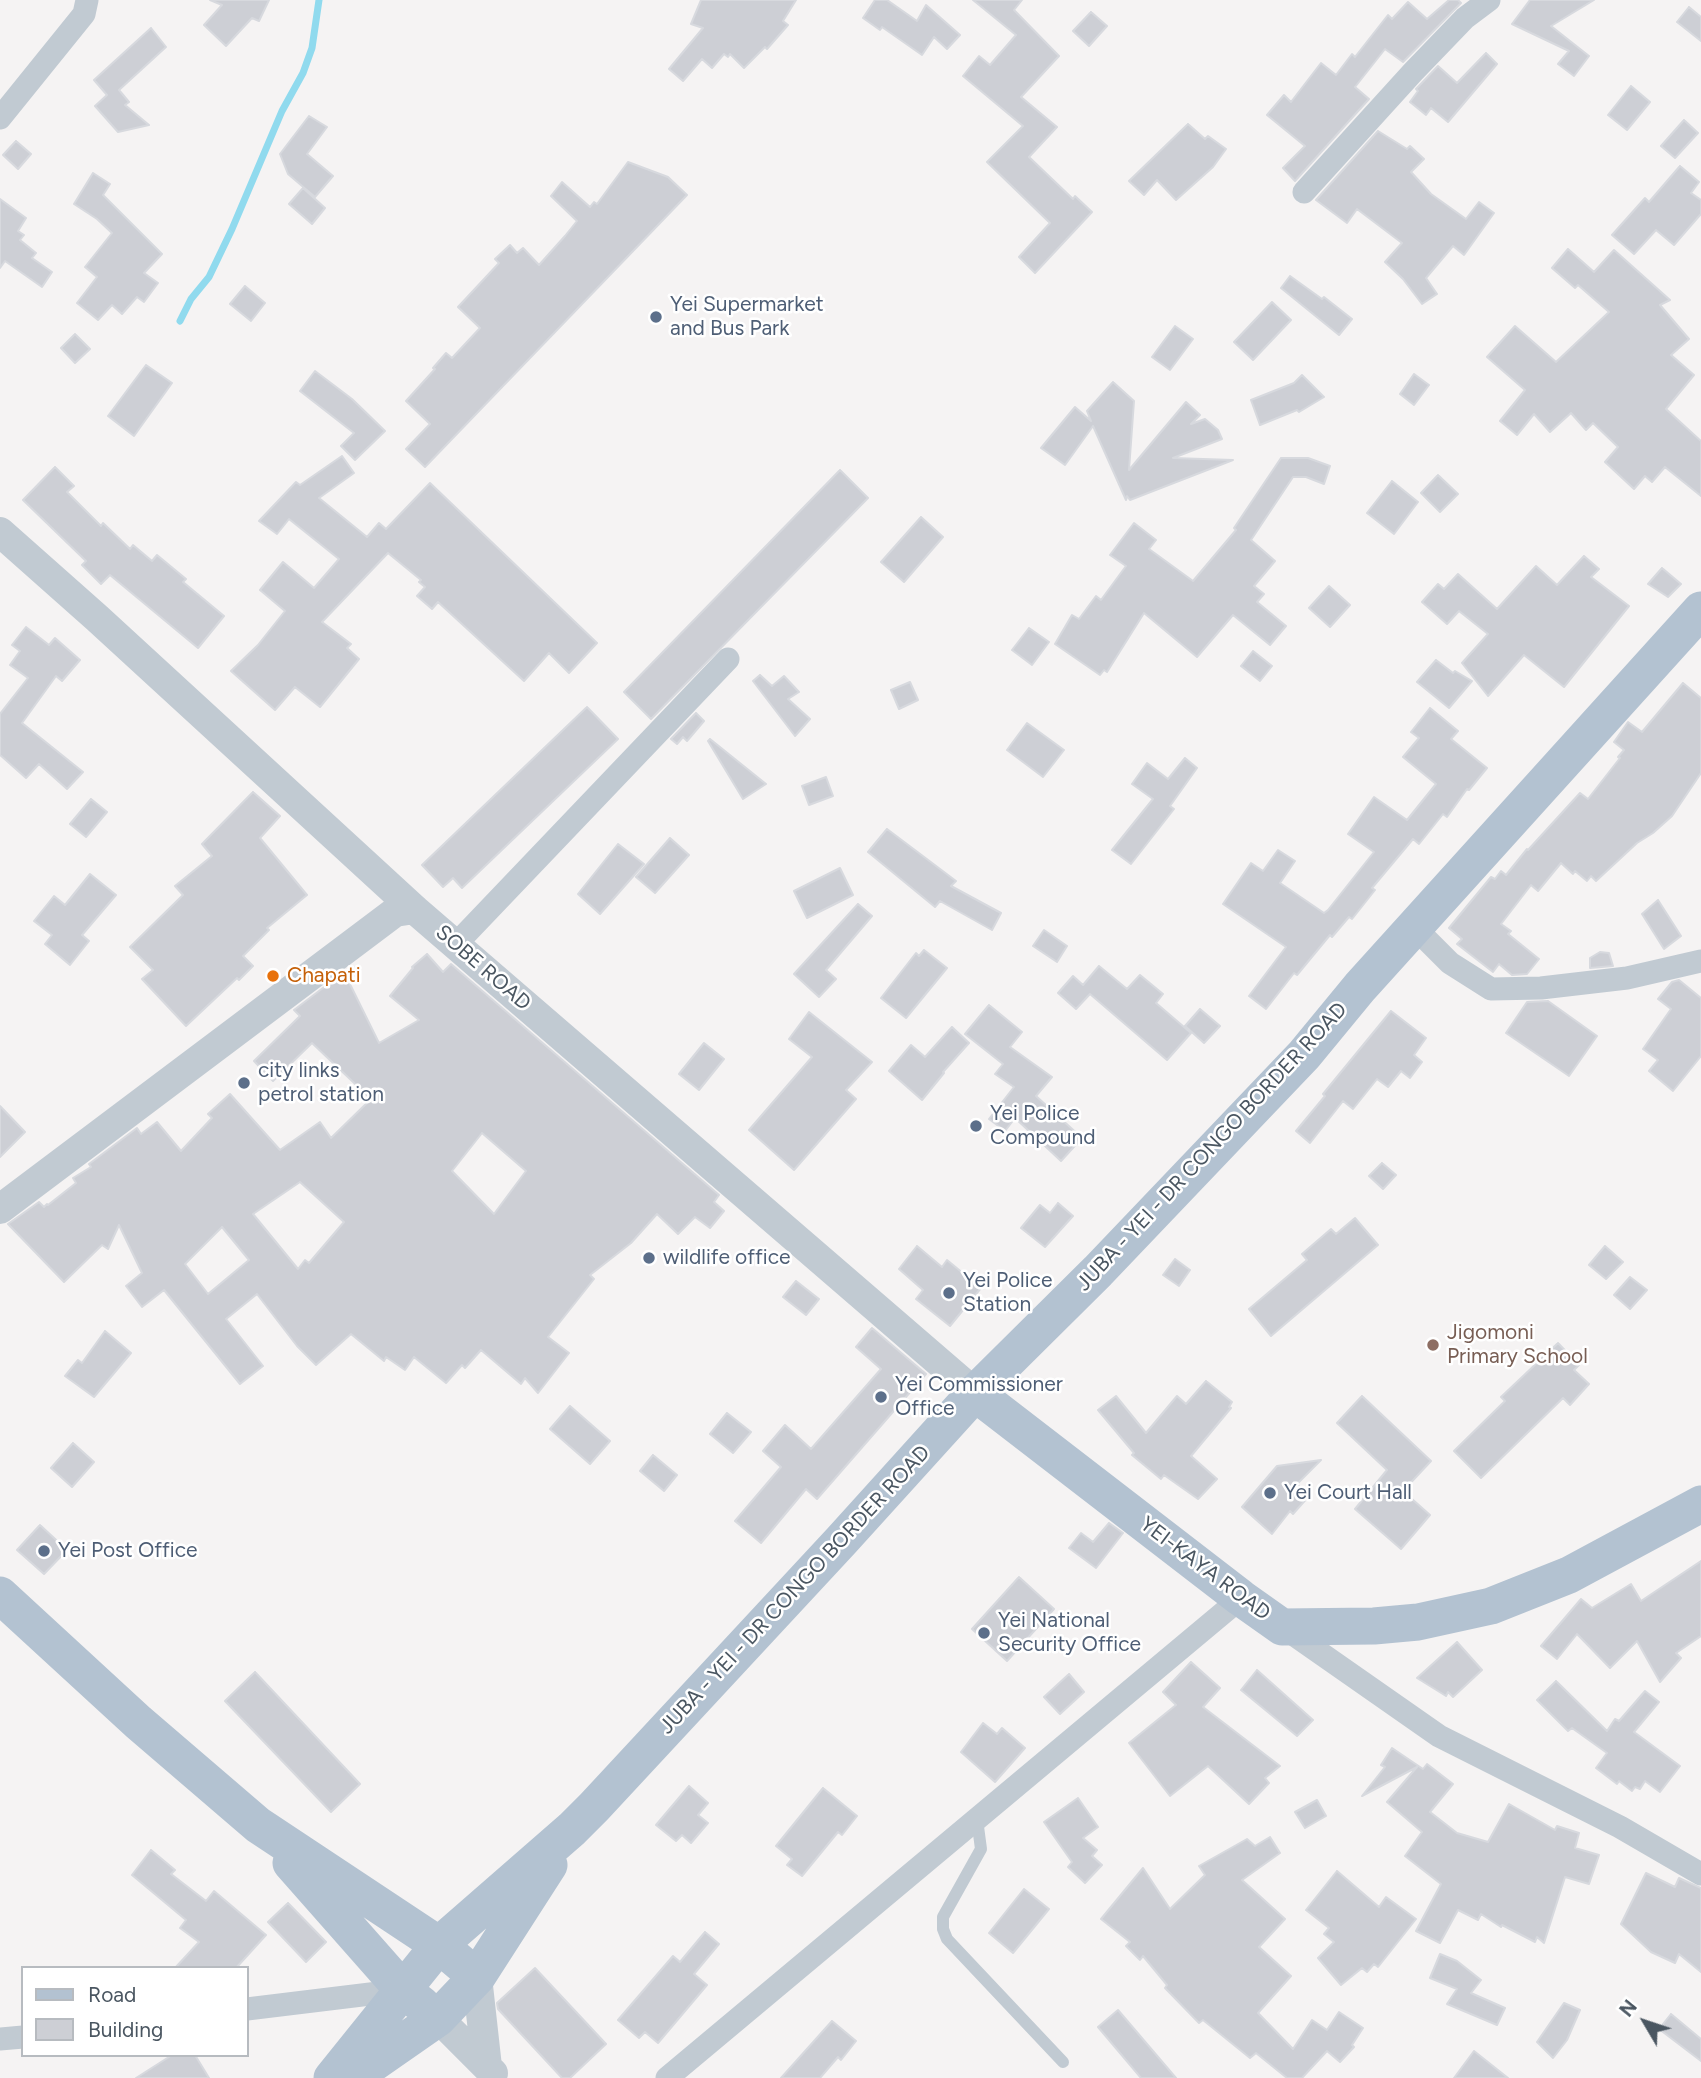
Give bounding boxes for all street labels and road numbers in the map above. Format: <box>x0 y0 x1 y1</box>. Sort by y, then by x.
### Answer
street label: SOBE ROAD <box>430 920 536 1016</box>
street label: JUBA - YEI - DR CONGO BORDER ROAD <box>1071 998 1353 1296</box>
street label: JUBA - YEI - DR CONGO BORDER ROAD <box>654 1441 936 1739</box>
street label: YEI-KAYA ROAD <box>1135 1512 1275 1626</box>

